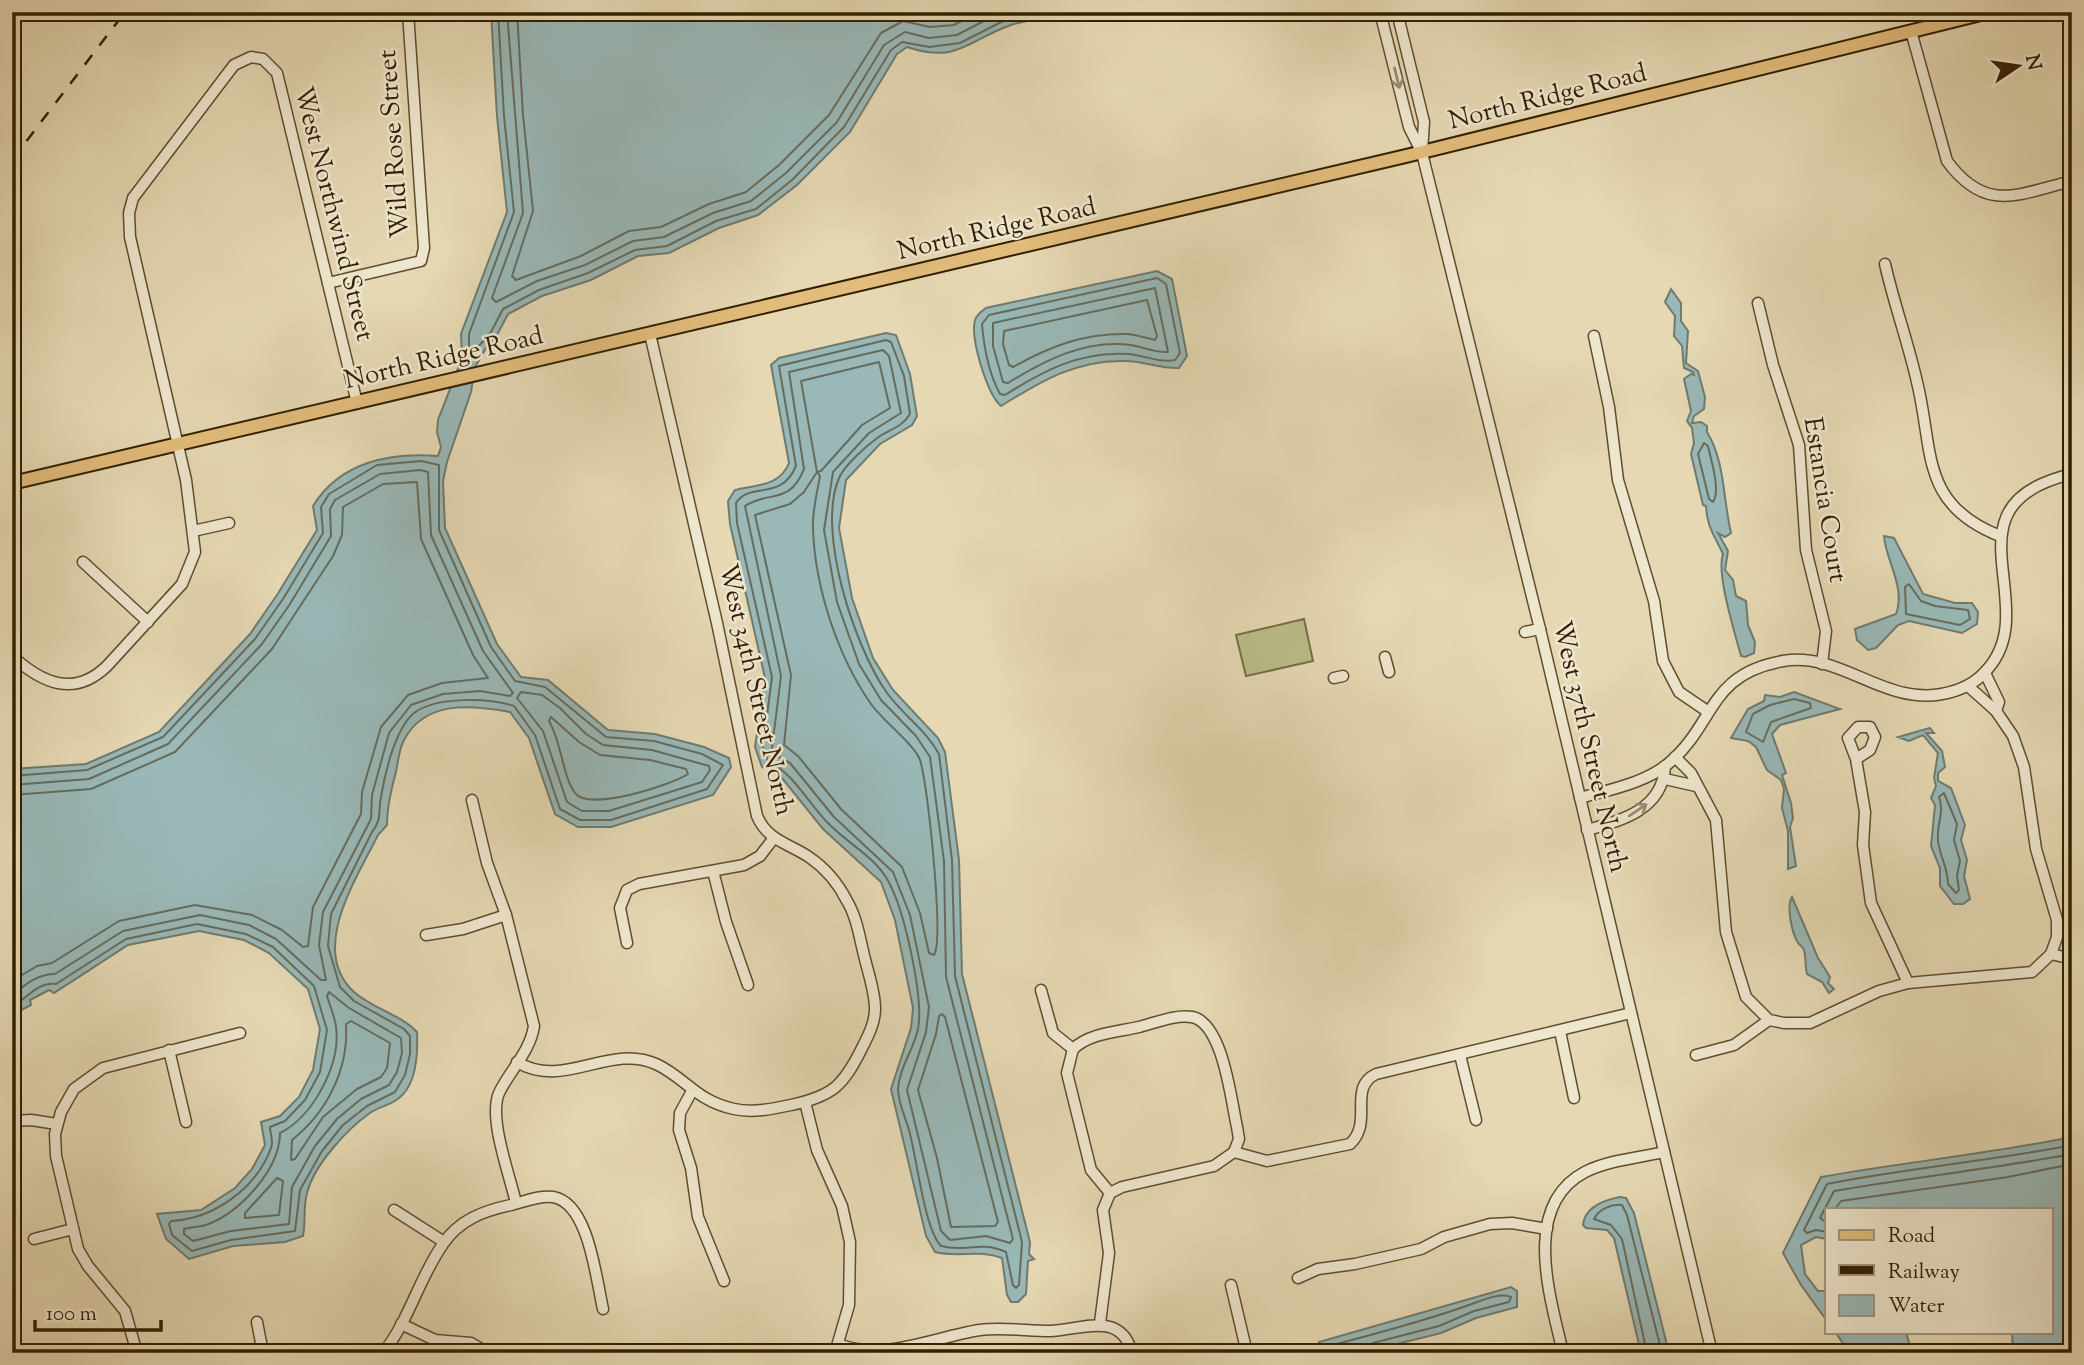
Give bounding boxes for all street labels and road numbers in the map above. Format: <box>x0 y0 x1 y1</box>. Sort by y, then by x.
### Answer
street label: Wild Rose Street <box>370 48 420 240</box>
street label: North Ridge Road <box>1445 55 1651 141</box>
street label: West Northwind Street <box>284 83 383 345</box>
street label: North Ridge Road <box>894 189 1100 271</box>
street label: North Ridge Road <box>341 318 547 400</box>
street label: Estancia Court <box>1793 415 1855 585</box>
street label: West 34th Street North <box>708 560 802 820</box>
street label: West 37th Street North <box>1542 617 1636 877</box>

